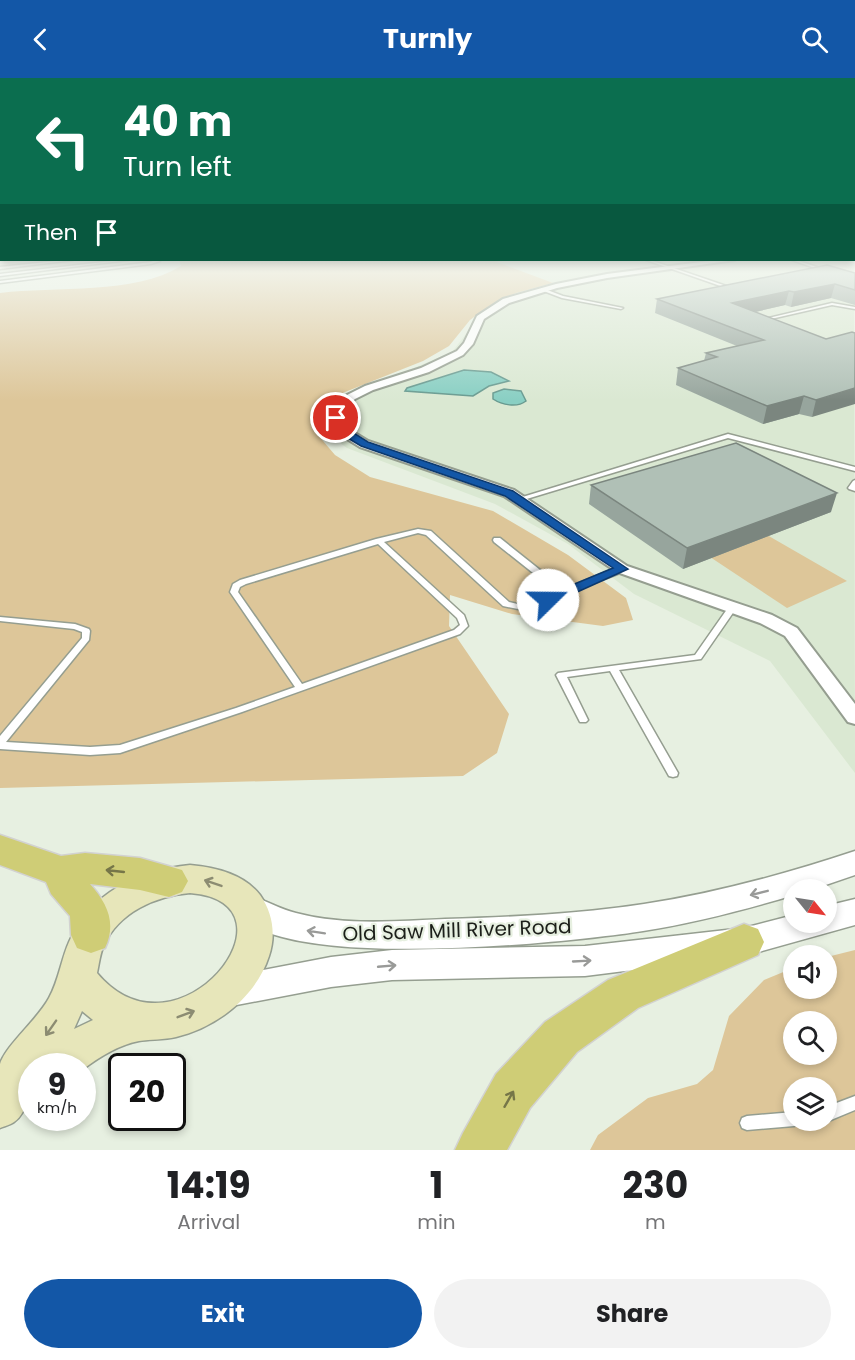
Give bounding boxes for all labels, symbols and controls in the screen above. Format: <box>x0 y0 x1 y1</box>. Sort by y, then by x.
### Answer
text: Turnly <box>383 20 472 57</box>
icon: back <box>24 23 57 56</box>
icon: search <box>798 23 831 56</box>
text: 40 m <box>123 92 232 151</box>
icon: left <box>24 102 102 180</box>
text: Turn left <box>123 148 232 185</box>
icon: arrive <box>90 216 123 249</box>
text: Then <box>24 217 78 248</box>
pin <box>310 392 361 443</box>
icon: arrive <box>319 401 352 434</box>
position arrow <box>516 568 580 632</box>
one-way arrow <box>106 865 125 876</box>
one-way arrow <box>204 877 223 888</box>
north arrow <box>783 879 837 933</box>
map controls <box>783 879 837 1131</box>
one-way arrow <box>750 887 769 899</box>
street label: Old Saw Mill River Road <box>342 912 572 948</box>
one-way arrow <box>306 926 326 937</box>
button: sound <box>783 945 837 999</box>
one-way arrow <box>572 955 591 966</box>
one-way arrow <box>377 960 397 971</box>
one-way arrow <box>176 1008 195 1019</box>
button: search <box>783 1011 837 1065</box>
one-way arrow <box>45 1020 57 1036</box>
speed limit sign: 20 <box>108 1053 186 1131</box>
text: 9 <box>48 1063 66 1106</box>
button: layers <box>783 1077 837 1131</box>
one-way arrow <box>503 1091 515 1108</box>
text: km/h <box>37 1097 77 1118</box>
text: 14:19 <box>167 1160 251 1211</box>
text: 1 <box>430 1160 443 1211</box>
text: 230 <box>622 1160 688 1211</box>
text: Arrival <box>177 1208 240 1236</box>
text: min <box>417 1208 456 1236</box>
text: m <box>645 1208 666 1236</box>
button: Exit <box>24 1279 422 1348</box>
button: Share <box>434 1279 831 1348</box>

